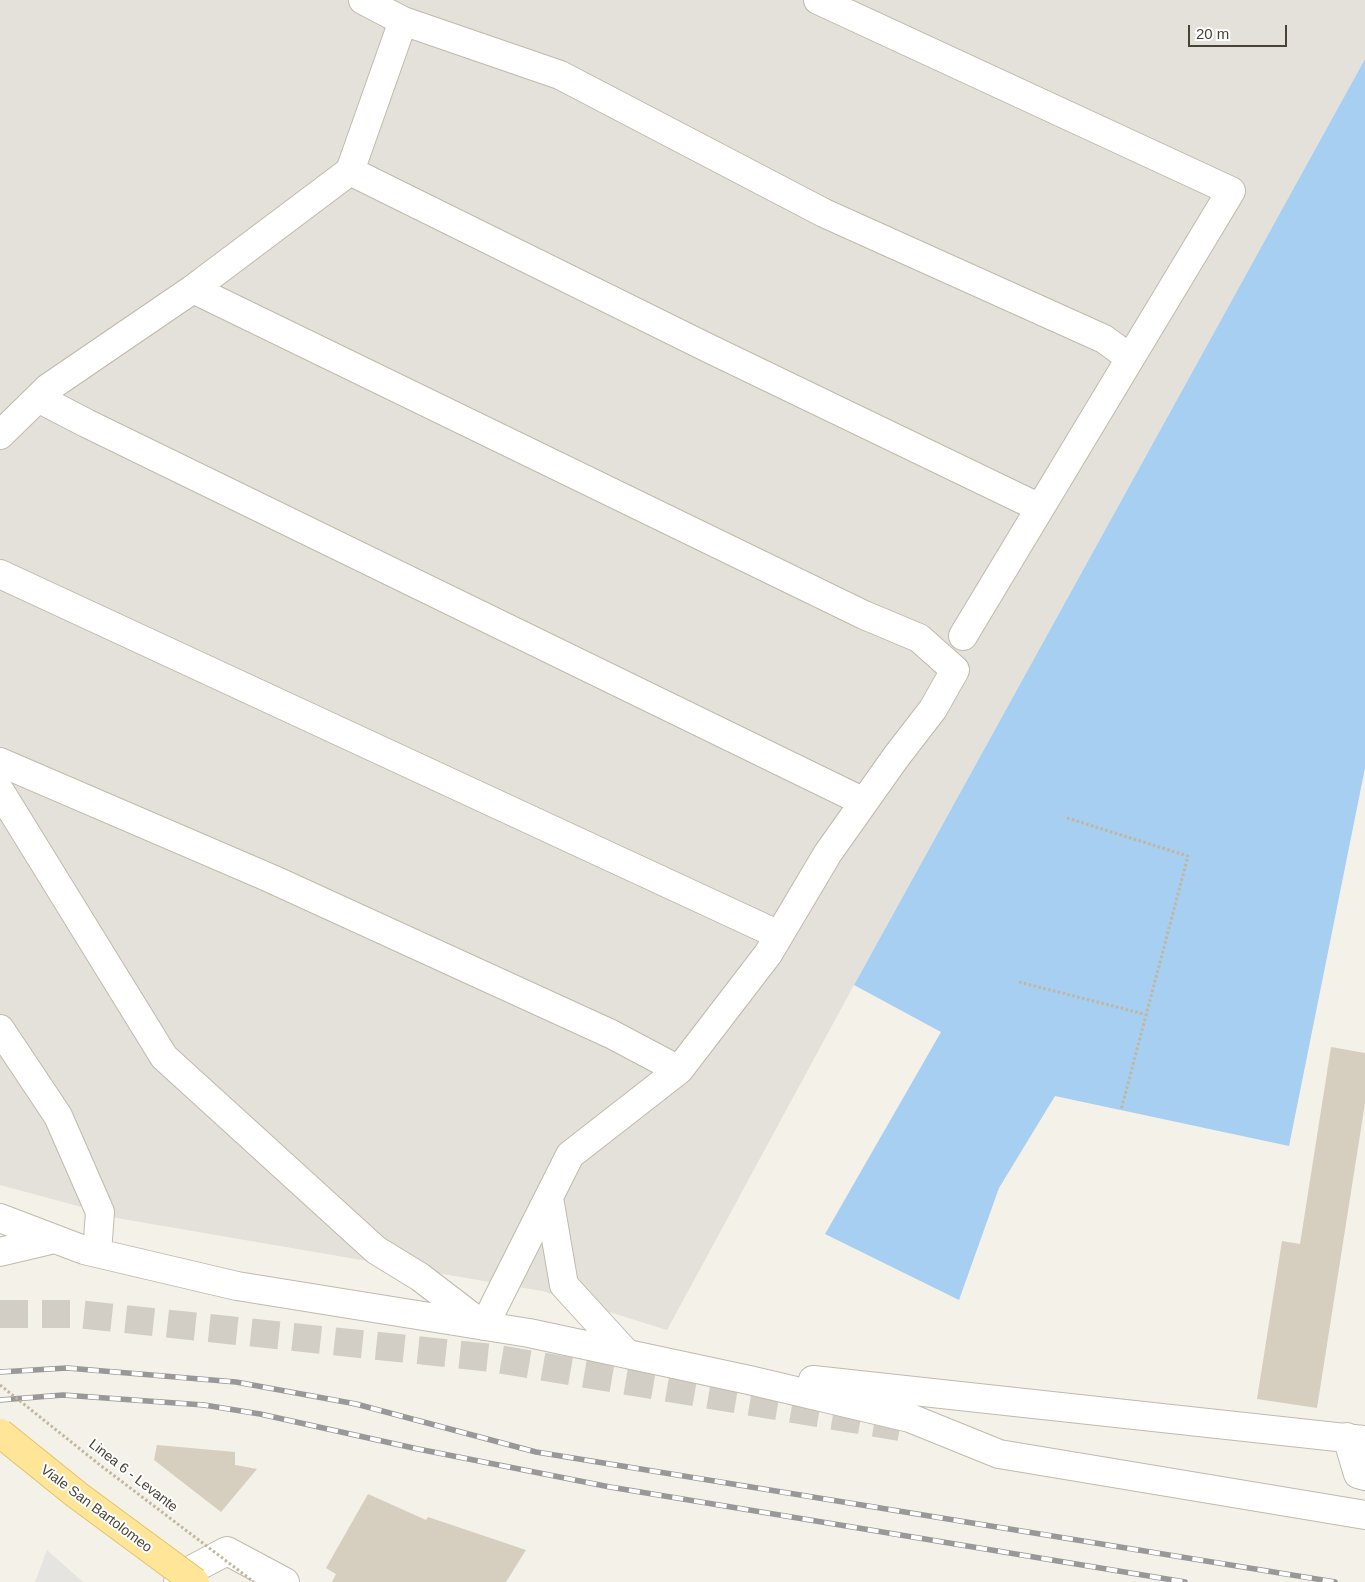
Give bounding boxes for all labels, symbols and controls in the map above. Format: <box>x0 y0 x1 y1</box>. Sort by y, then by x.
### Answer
scale bar <box>1190 15 1289 47</box>
text: 20 m <box>1196 25 1229 42</box>
street label: Linea 6 - Levante <box>85 1436 181 1516</box>
street label: Viale San Bartolomeo <box>37 1462 155 1556</box>

